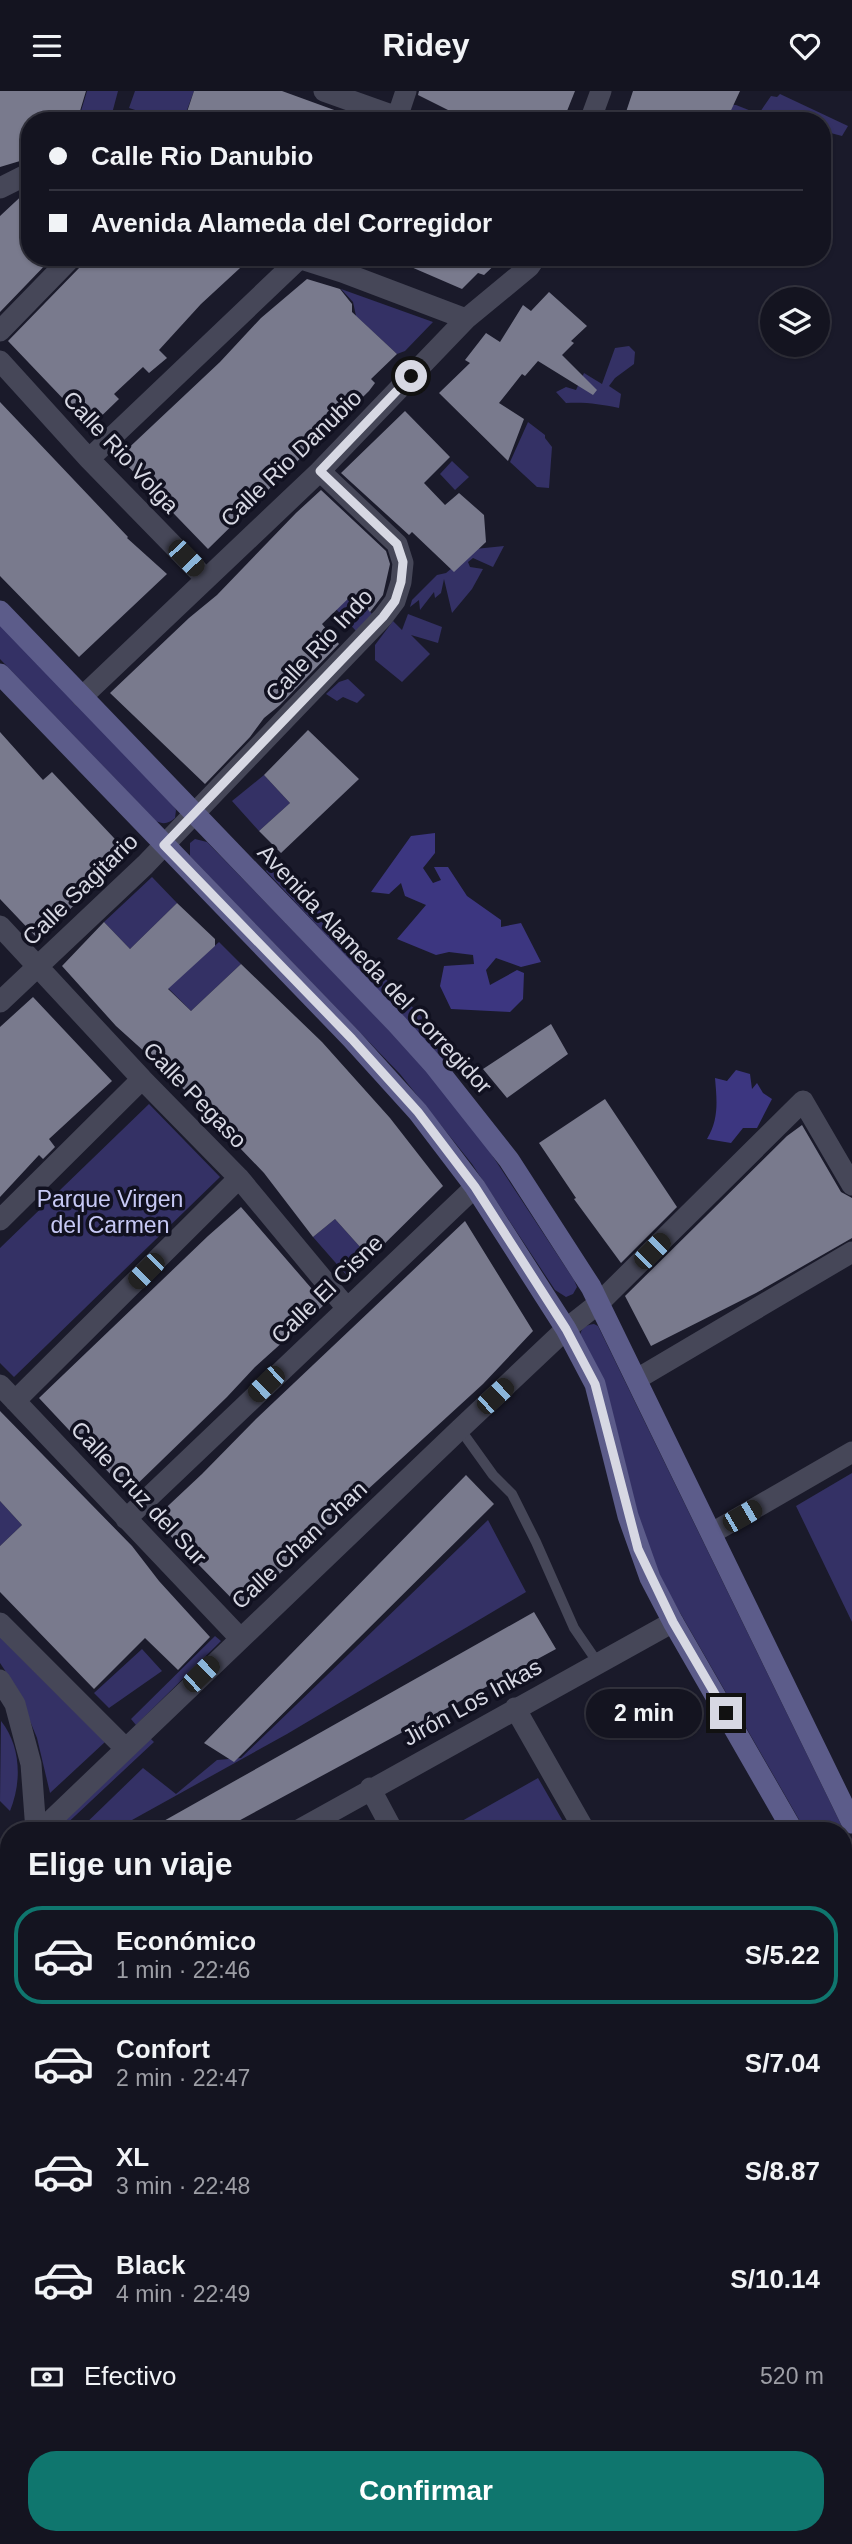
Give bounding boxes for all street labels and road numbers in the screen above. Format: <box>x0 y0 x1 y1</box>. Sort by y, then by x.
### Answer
street label: Calle Rio Danubio <box>215 384 367 532</box>
street label: Calle Rio Volga <box>58 386 184 519</box>
street label: Calle Rio Indo <box>260 583 378 707</box>
street label: Calle Sagitario <box>17 828 143 950</box>
street label: Avenida Alameda del Corregidor <box>253 839 498 1099</box>
street label: Calle Pegaso <box>138 1037 252 1153</box>
street label: Calle El Cisne <box>266 1229 388 1349</box>
street label: Calle Cruz del Sur <box>66 1416 212 1570</box>
street label: Calle Chan Chan <box>226 1476 372 1614</box>
street label: Jirón Los Inkas <box>398 1653 546 1751</box>

